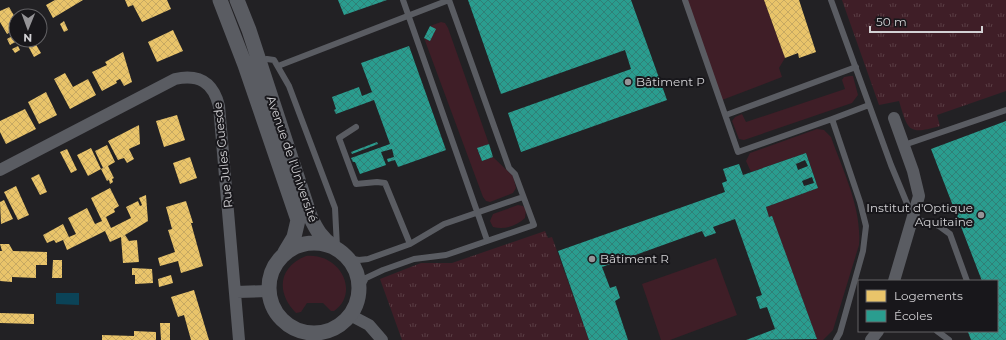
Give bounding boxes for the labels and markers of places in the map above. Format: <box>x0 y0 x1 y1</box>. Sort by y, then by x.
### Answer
place label: Bâtiment P <box>636 74 705 89</box>
marker: Bâtiment P <box>623 77 633 87</box>
place label: Institut d'Optique Aquitaine <box>866 200 973 229</box>
marker: Institut d'Optique Aquitaine <box>976 210 986 220</box>
place label: Bâtiment R <box>600 251 669 266</box>
marker: Bâtiment R <box>587 254 597 264</box>

